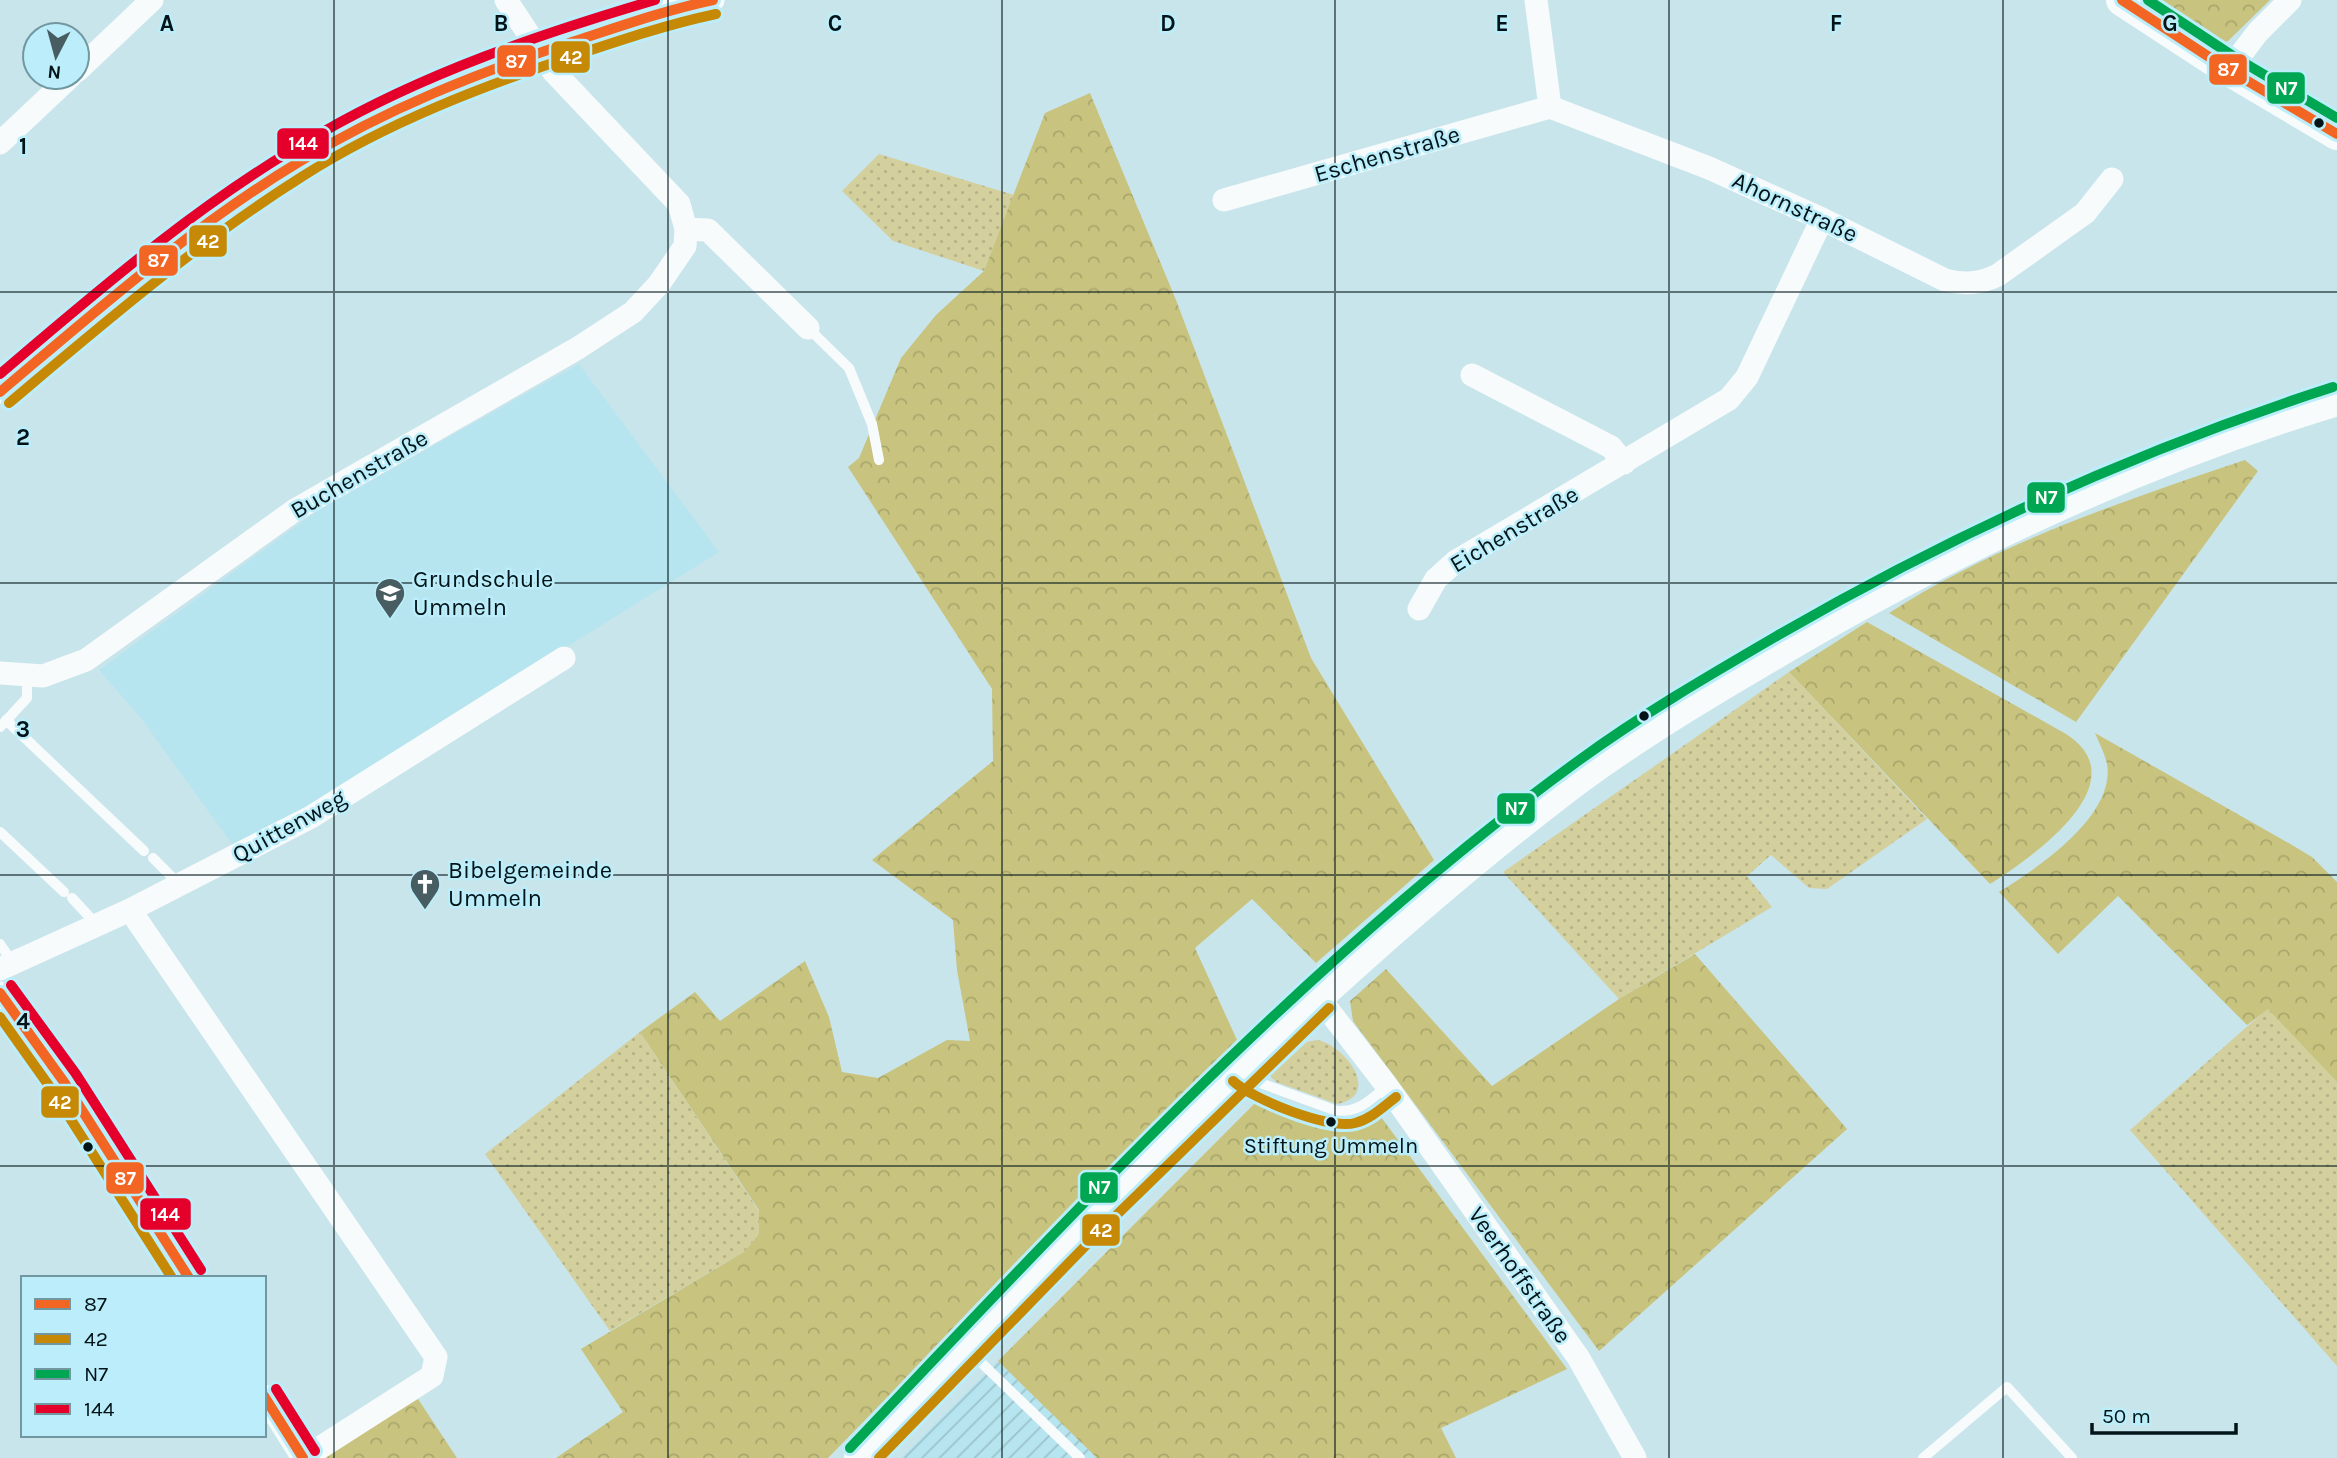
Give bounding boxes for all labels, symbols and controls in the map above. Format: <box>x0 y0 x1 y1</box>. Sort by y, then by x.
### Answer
text: A <box>160 10 174 37</box>
text: B <box>494 10 508 37</box>
text: C <box>828 10 842 37</box>
text: D <box>1160 10 1176 37</box>
text: E <box>1495 10 1509 37</box>
text: F <box>1830 10 1842 37</box>
text: G <box>2162 10 2178 37</box>
north arrow <box>21 21 91 91</box>
line badge: 42 <box>550 40 591 74</box>
line badge: 87 <box>496 44 537 78</box>
text: 42 <box>560 47 582 69</box>
text: 87 <box>505 51 527 73</box>
line badge: 87 <box>2208 53 2248 86</box>
text: 87 <box>2217 59 2239 81</box>
text: N <box>46 60 62 84</box>
line badge: N7 <box>2266 71 2306 105</box>
text: N7 <box>2274 78 2298 100</box>
unlabelled marker <box>2312 116 2326 130</box>
street label: Eschenstraße <box>1311 120 1463 188</box>
line badge: 144 <box>276 127 330 160</box>
text: 1 <box>19 133 27 160</box>
text: 144 <box>288 133 318 155</box>
street label: Ahornstraße <box>1728 166 1862 248</box>
line badge: 42 <box>188 224 228 258</box>
text: 42 <box>197 231 219 253</box>
line badge: 87 <box>138 244 179 277</box>
text: 87 <box>147 250 169 272</box>
street label: Buchenstraße <box>285 423 433 525</box>
text: 2 <box>16 424 30 451</box>
street label: Eichenstraße <box>1445 480 1583 578</box>
line badge: N7 <box>2026 481 2066 514</box>
text: N7 <box>2034 487 2058 509</box>
place label: Grundschule Ummeln <box>413 565 553 621</box>
school or university icon: Grundschule Ummeln <box>373 576 407 620</box>
unlabelled marker <box>1637 709 1651 723</box>
text: 3 <box>16 716 30 743</box>
street label: Quittenweg <box>227 783 351 869</box>
line badge: N7 <box>1496 792 1536 825</box>
text: N7 <box>1504 798 1528 820</box>
place label: Bibelgemeinde Ummeln <box>448 856 612 912</box>
church icon: Bibelgemeinde Ummeln <box>408 867 442 911</box>
text: 4 <box>16 1008 30 1035</box>
line badge: 42 <box>40 1085 80 1119</box>
text: 42 <box>49 1092 71 1114</box>
marker: Stiftung Ummeln <box>1324 1115 1338 1129</box>
place label: Stiftung Ummeln <box>1244 1133 1418 1159</box>
unlabelled marker <box>81 1140 95 1154</box>
line badge: 87 <box>105 1161 145 1195</box>
text: 87 <box>114 1168 136 1190</box>
line badge: N7 <box>1079 1171 1119 1204</box>
text: N7 <box>1087 1177 1111 1199</box>
line badge: 144 <box>139 1197 192 1231</box>
street label: Veerhoffstraße <box>1463 1201 1577 1349</box>
text: 144 <box>150 1204 180 1226</box>
line badge: 42 <box>1081 1213 1121 1247</box>
text: 42 <box>1090 1220 1112 1242</box>
legend <box>21 1276 266 1437</box>
text: 87 <box>84 1292 107 1316</box>
text: 42 <box>84 1327 108 1351</box>
text: N7 <box>84 1362 108 1386</box>
scale bar <box>2092 1392 2236 1436</box>
text: 144 <box>84 1397 115 1421</box>
text: 50 m <box>2102 1404 2151 1428</box>

